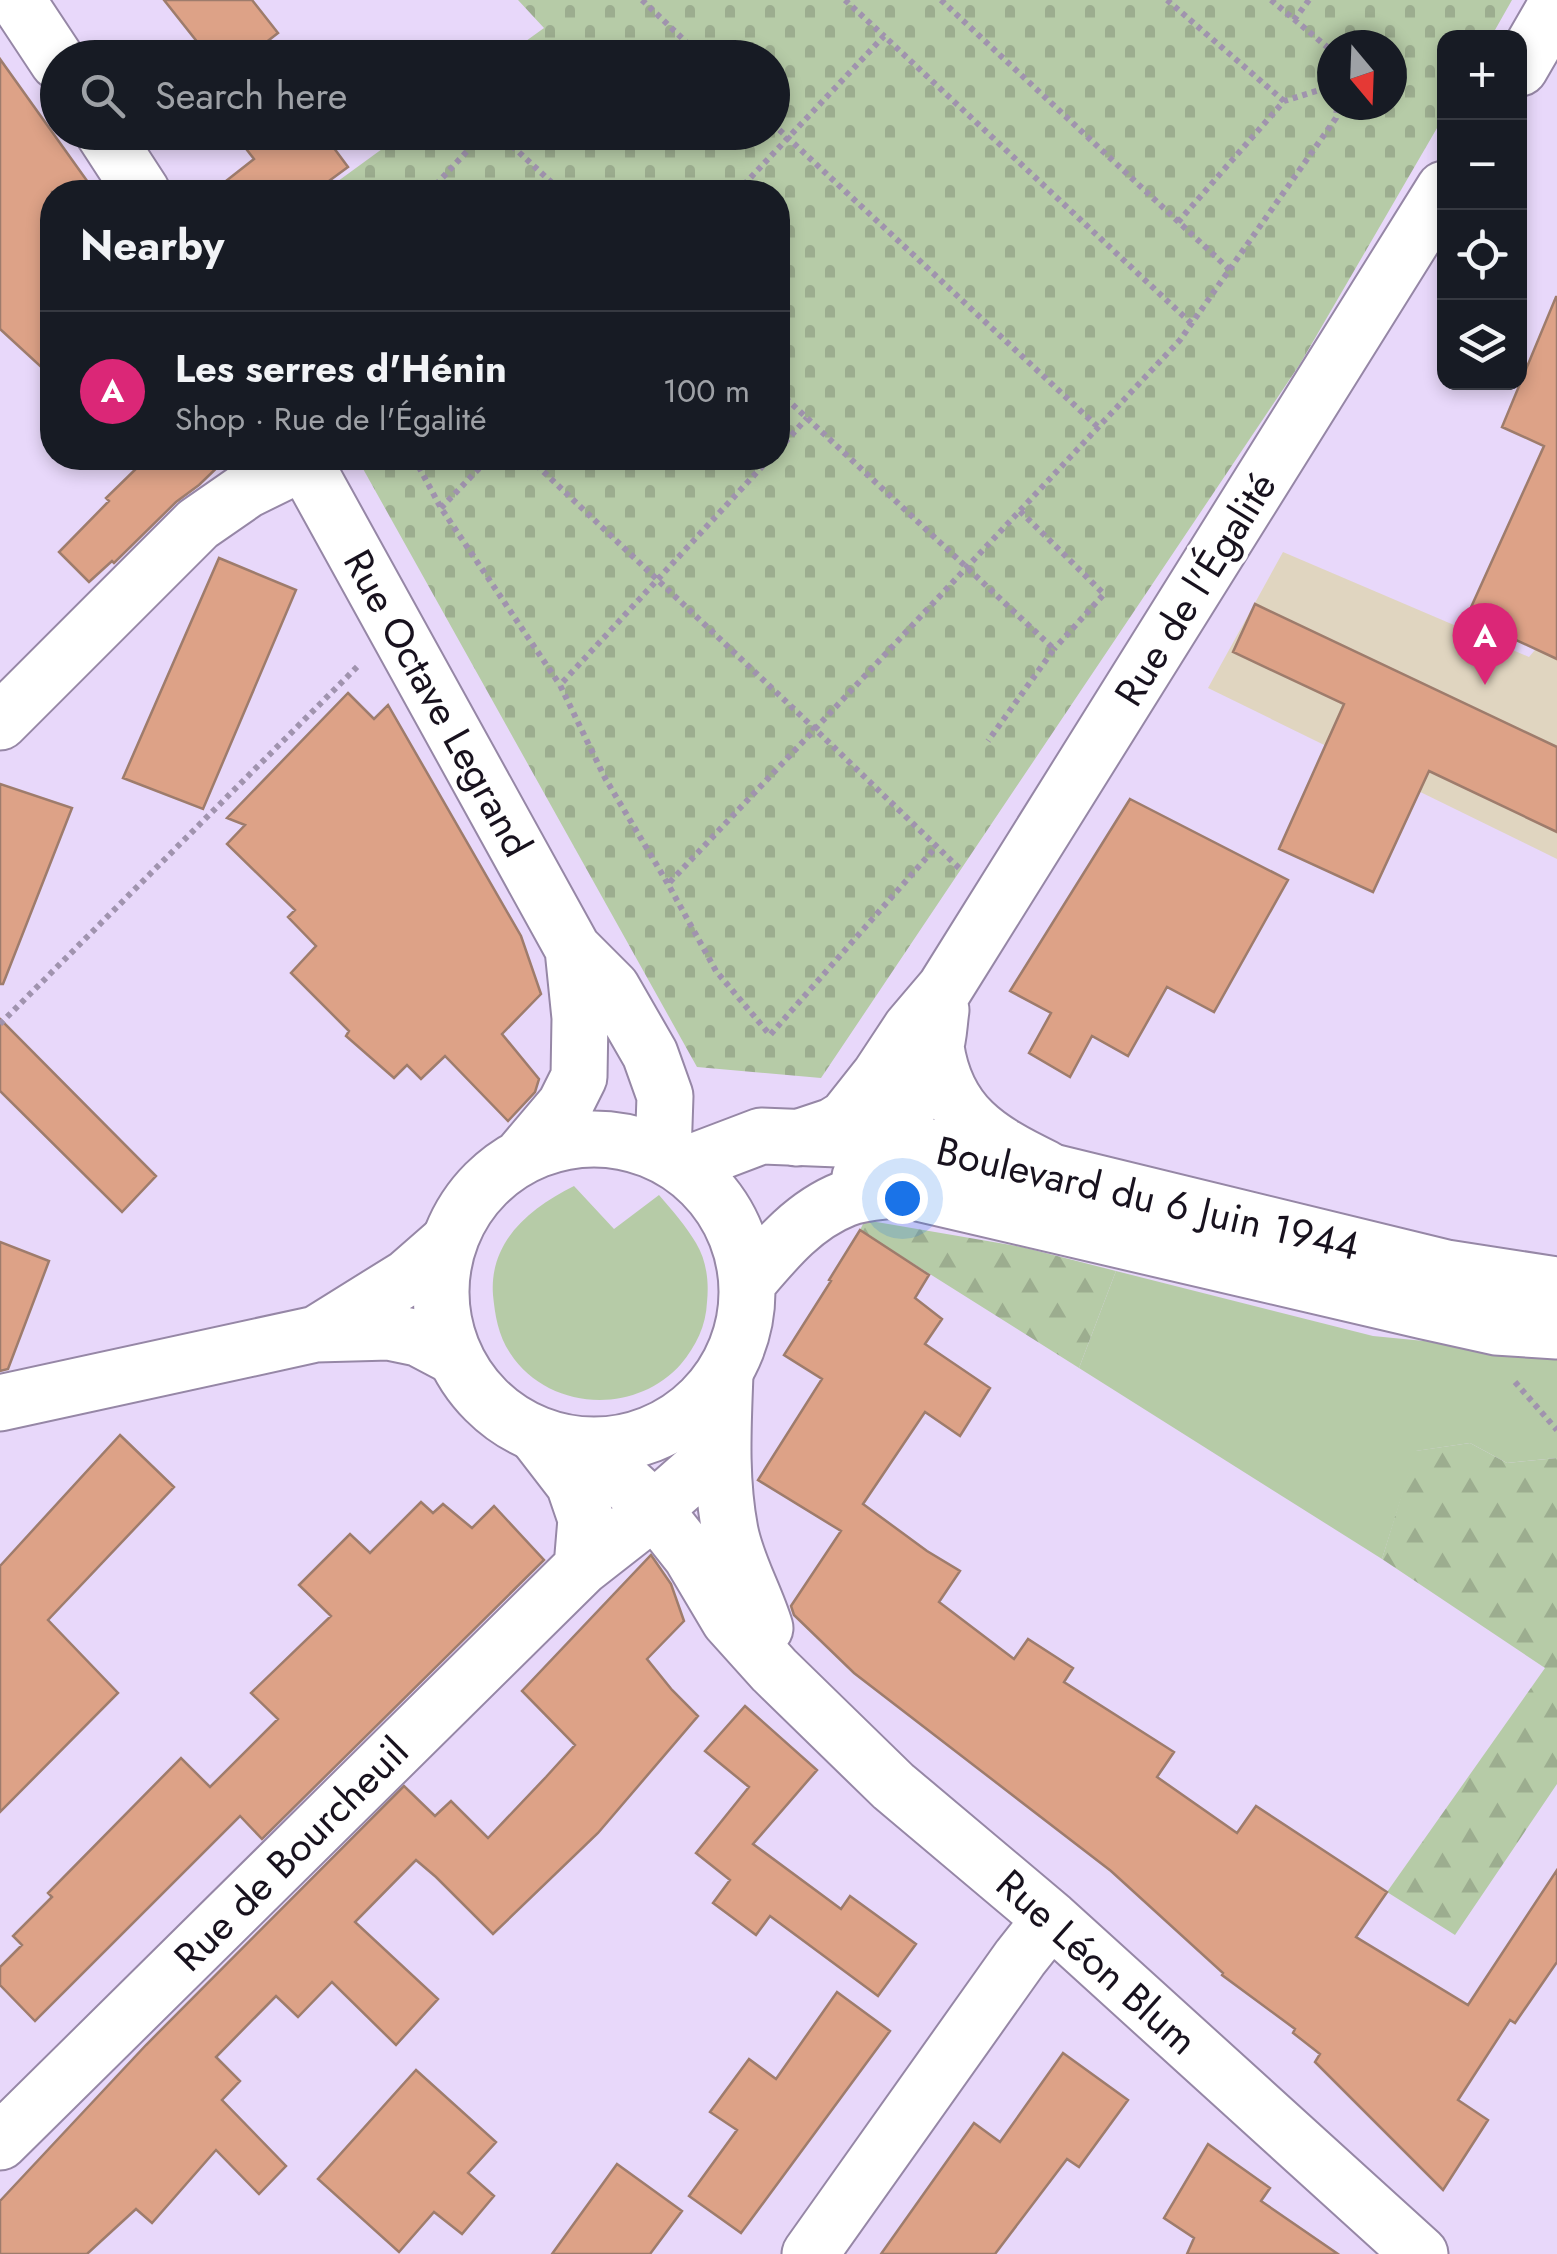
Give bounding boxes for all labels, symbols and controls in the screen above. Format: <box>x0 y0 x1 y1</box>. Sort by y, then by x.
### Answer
north arrow <box>1317 30 1407 120</box>
map controls <box>1437 30 1527 390</box>
button: + <box>1437 30 1527 120</box>
search box <box>40 40 790 150</box>
icon: search <box>75 68 130 123</box>
text: Search here <box>155 68 347 123</box>
button: − <box>1437 120 1527 210</box>
button: locate <box>1437 210 1527 300</box>
text: Nearby <box>80 215 224 276</box>
button: layers <box>1437 300 1527 390</box>
text: Les serres d'Hénin <box>175 341 507 396</box>
text: A <box>101 368 124 414</box>
text: 100 m <box>663 368 750 414</box>
text: Shop · Rue de l'Égalité <box>175 396 487 442</box>
street label: Rue de l'Égalité <box>1100 461 1290 717</box>
street label: Rue Octave Legrand <box>329 539 547 867</box>
pin: A <box>1452 602 1518 685</box>
street label: Boulevard du 6 Juin 1944 <box>931 1121 1365 1275</box>
your location <box>877 1173 928 1224</box>
street label: Rue de Bourcheuil <box>161 1724 421 1984</box>
street label: Rue Léon Blum <box>984 1856 1210 2068</box>

